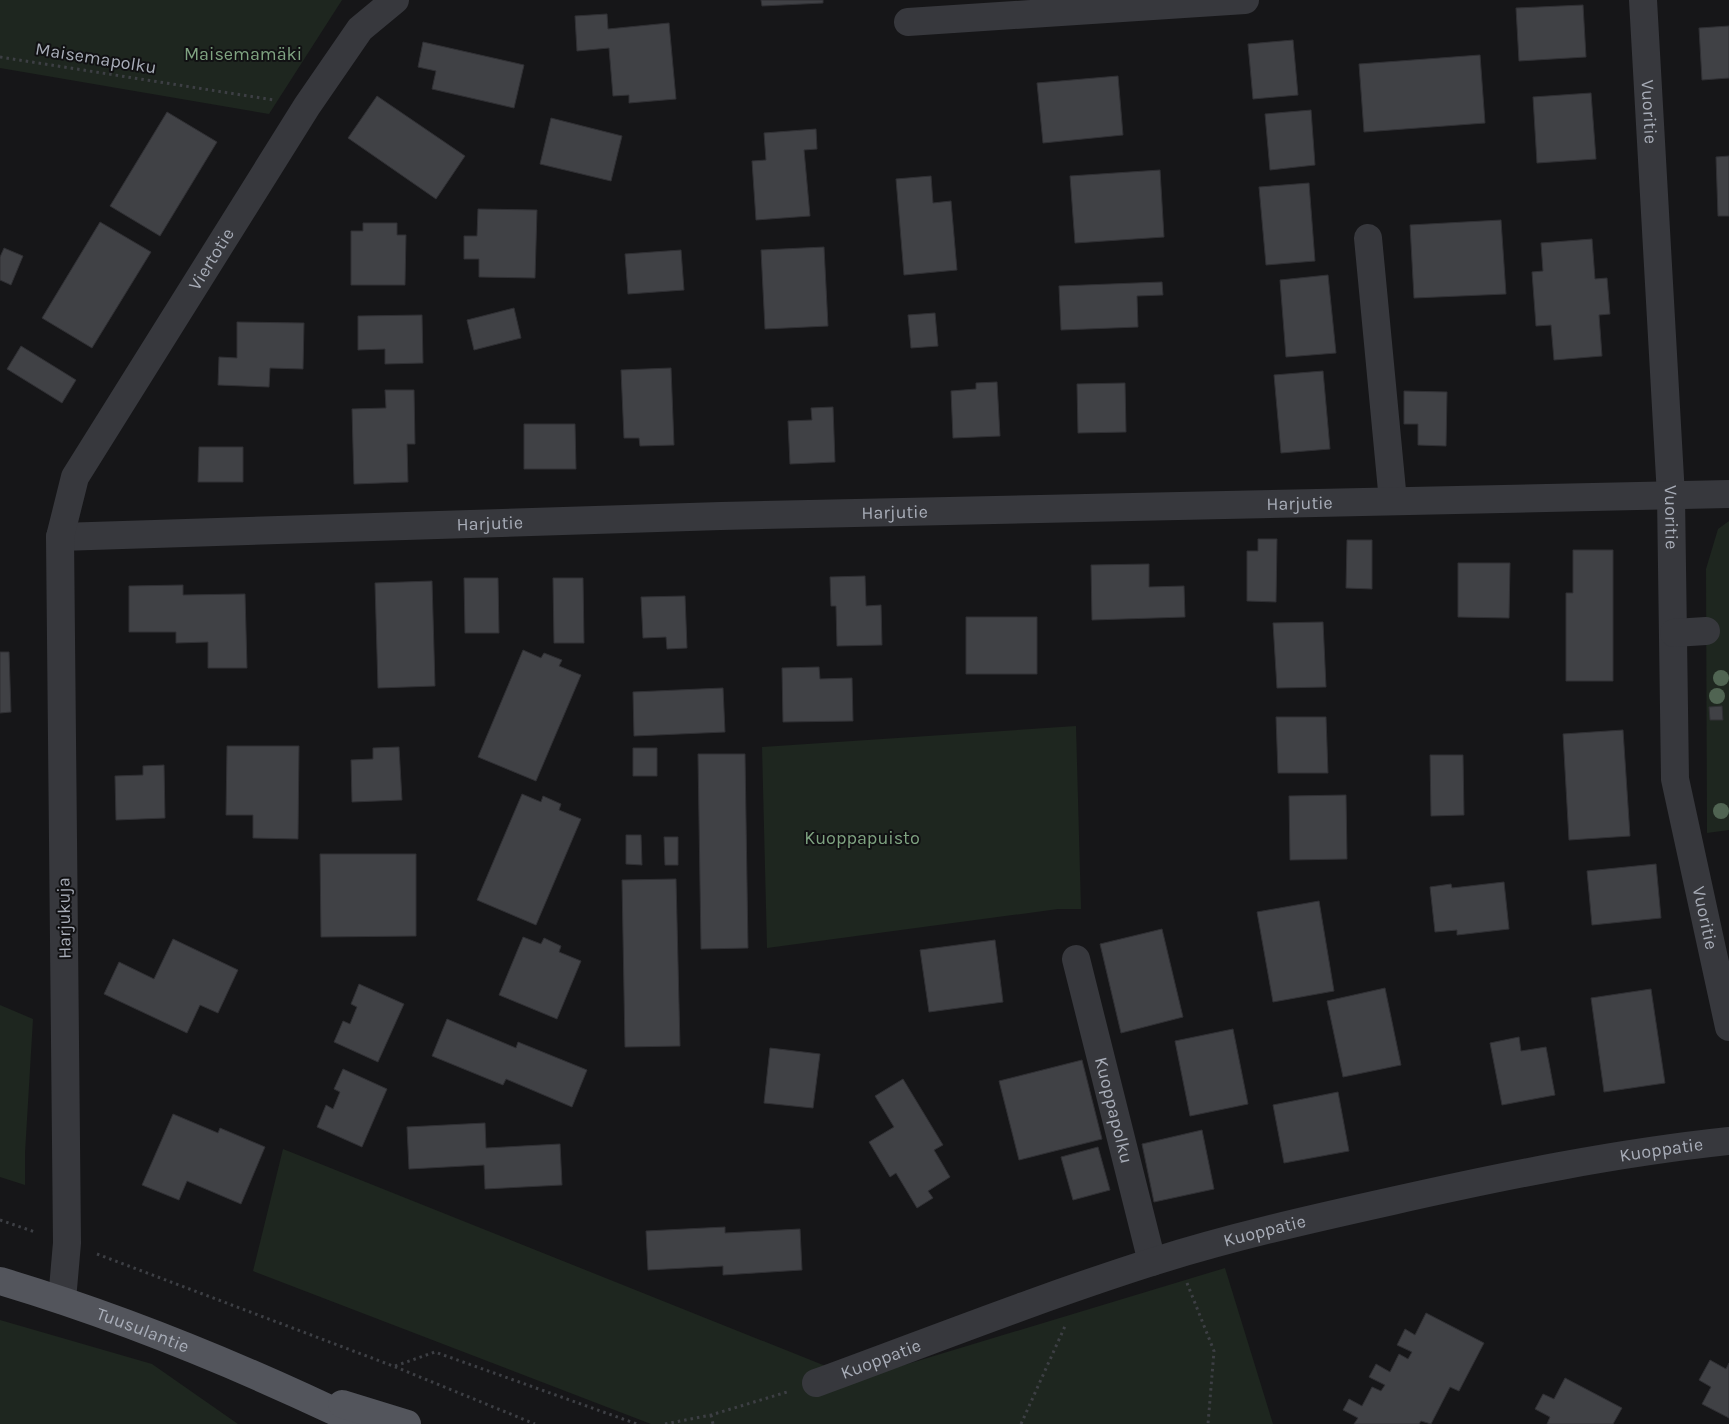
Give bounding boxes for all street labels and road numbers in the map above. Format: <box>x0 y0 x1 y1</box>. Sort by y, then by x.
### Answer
street label: Maisemapolku <box>34 38 158 78</box>
street label: Vuoritie <box>1637 79 1662 144</box>
street label: Viertotie <box>184 224 239 294</box>
street label: Vuoritie <box>1659 485 1683 549</box>
street label: Harjutie <box>1266 492 1333 515</box>
street label: Harjutie <box>861 500 928 524</box>
street label: Harjutie <box>456 511 523 535</box>
street label: Harjukuja <box>52 877 76 959</box>
street label: Vuoritie <box>1688 884 1723 952</box>
street label: Kuoppapolku <box>1090 1055 1138 1166</box>
street label: Kuoppatie <box>1618 1133 1704 1167</box>
street label: Kuoppatie <box>1221 1210 1308 1252</box>
street label: Tuusulantie <box>94 1302 192 1357</box>
street label: Kuoppatie <box>837 1334 924 1384</box>

